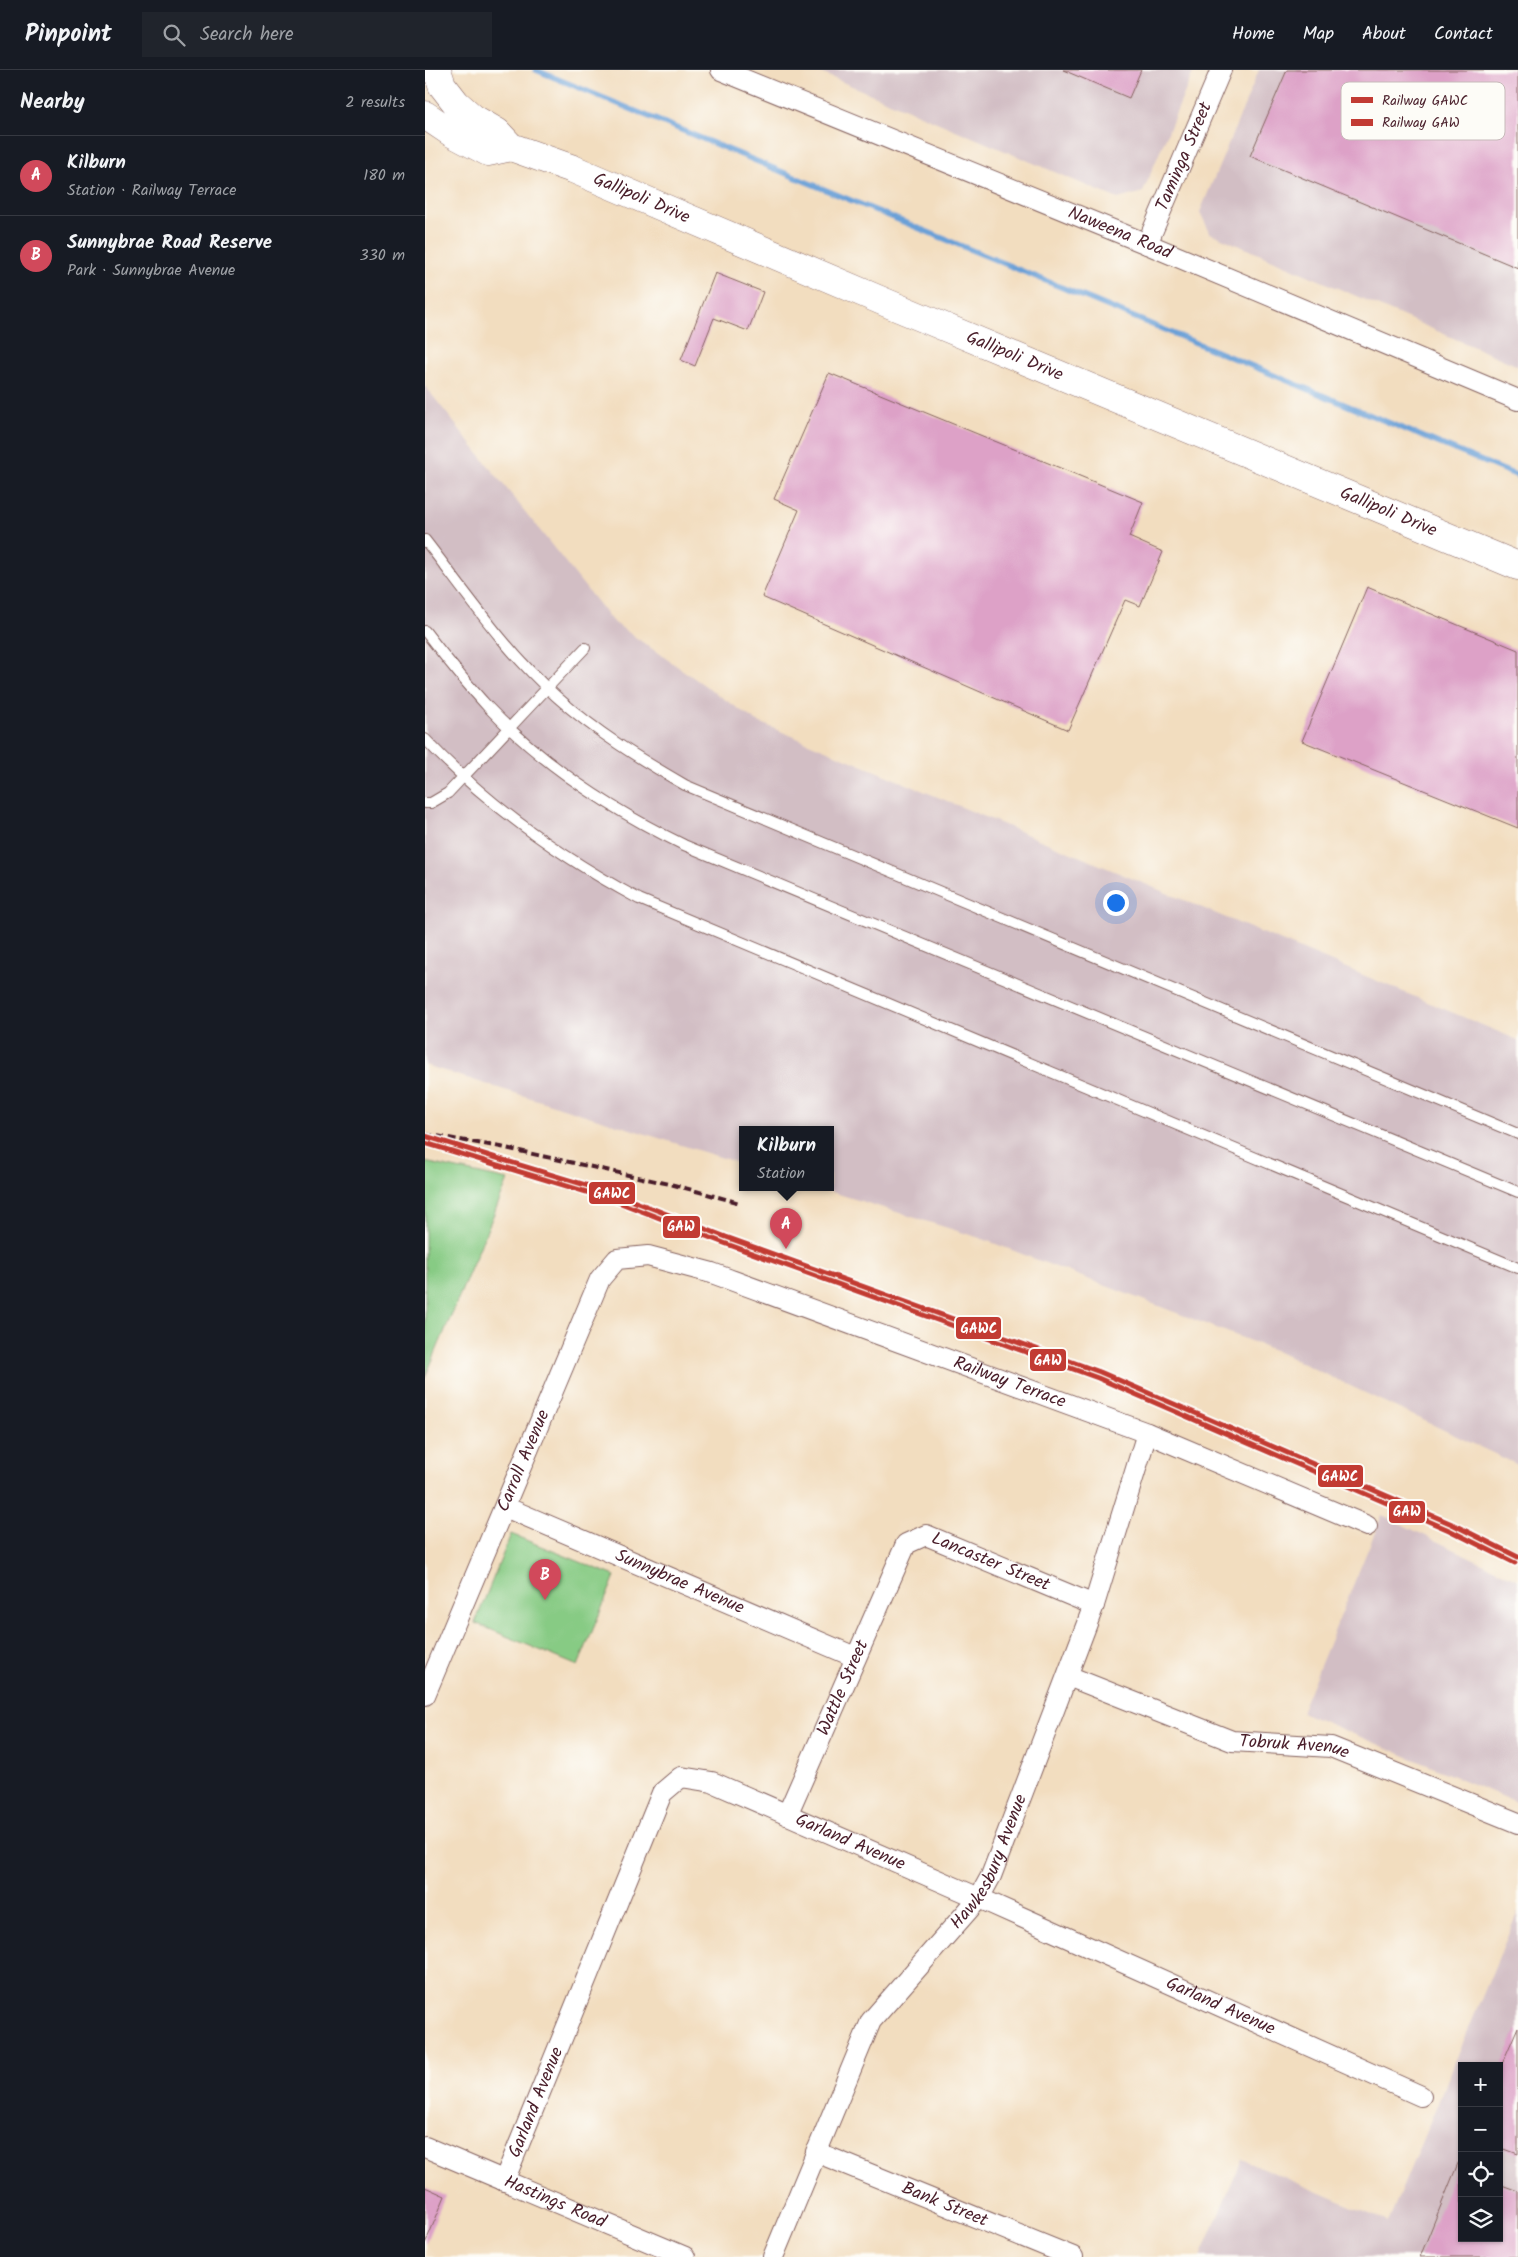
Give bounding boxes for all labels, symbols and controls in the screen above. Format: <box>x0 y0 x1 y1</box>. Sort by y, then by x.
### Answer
search box <box>142 12 492 57</box>
text: Pinpoint <box>25 15 112 54</box>
text: Search here <box>200 20 294 50</box>
text: Home <box>1232 20 1275 49</box>
text: Map <box>1303 20 1334 49</box>
text: About <box>1362 20 1406 49</box>
text: Contact <box>1434 20 1493 49</box>
icon: search <box>160 21 188 49</box>
legend <box>1341 82 1505 140</box>
text: Nearby <box>20 86 85 119</box>
text: 2 results <box>345 90 405 115</box>
text: Railway GAWC <box>1382 90 1468 112</box>
street label: Taminga Street <box>1148 96 1221 216</box>
text: Railway GAW <box>1382 112 1460 134</box>
text: Kilburn <box>67 148 126 178</box>
text: A <box>31 163 41 188</box>
text: 180 m <box>363 163 405 188</box>
street label: Gallipoli Drive <box>589 165 695 232</box>
text: Station · Railway Terrace <box>67 178 237 203</box>
street label: Naweena Road <box>1063 199 1178 268</box>
text: Sunnybrae Road Reserve <box>67 228 272 258</box>
text: B <box>31 243 41 268</box>
text: 330 m <box>360 243 405 268</box>
text: Park · Sunnybrae Avenue <box>67 258 235 283</box>
street label: Gallipoli Drive <box>962 323 1068 389</box>
street label: Gallipoli Drive <box>1335 479 1441 545</box>
your location <box>1103 890 1129 916</box>
popup <box>739 1126 834 1191</box>
text: Kilburn <box>757 1131 816 1161</box>
text: Station <box>757 1161 805 1186</box>
line badge: GAWC <box>588 1181 636 1205</box>
text: GAWC <box>594 1183 630 1205</box>
pin: A <box>770 1208 802 1249</box>
line badge: GAW <box>662 1215 701 1239</box>
text: GAW <box>667 1216 695 1238</box>
line badge: GAWC <box>955 1316 1002 1340</box>
text: GAWC <box>961 1318 997 1340</box>
street label: Railway Terrace <box>949 1348 1070 1416</box>
line badge: GAW <box>1029 1348 1067 1372</box>
text: GAW <box>1034 1350 1062 1372</box>
street label: Carroll Avenue <box>489 1405 558 1516</box>
line badge: GAWC <box>1317 1464 1364 1488</box>
text: GAWC <box>1322 1466 1358 1488</box>
line badge: GAW <box>1388 1500 1426 1524</box>
text: GAW <box>1393 1501 1421 1523</box>
street label: Lancaster Street <box>927 1524 1055 1600</box>
street label: Sunnybrae Avenue <box>610 1541 749 1622</box>
pin: B <box>529 1559 561 1600</box>
street label: Wattle Street <box>809 1634 877 1740</box>
street label: Tobruk Avenue <box>1238 1727 1354 1767</box>
street label: Hawkesbury Avenue <box>943 1790 1035 1936</box>
street label: Garland Avenue <box>791 1805 910 1879</box>
street label: Garland Avenue <box>1161 1969 1280 2043</box>
street label: Garland Avenue <box>501 2043 572 2162</box>
map controls <box>1458 2062 1503 2242</box>
button: + <box>1458 2062 1503 2107</box>
button: − <box>1458 2107 1503 2152</box>
button: locate <box>1458 2152 1503 2197</box>
street label: Hastings Road <box>499 2167 611 2237</box>
street label: Bank Street <box>897 2174 993 2236</box>
button: layers <box>1458 2197 1503 2242</box>

